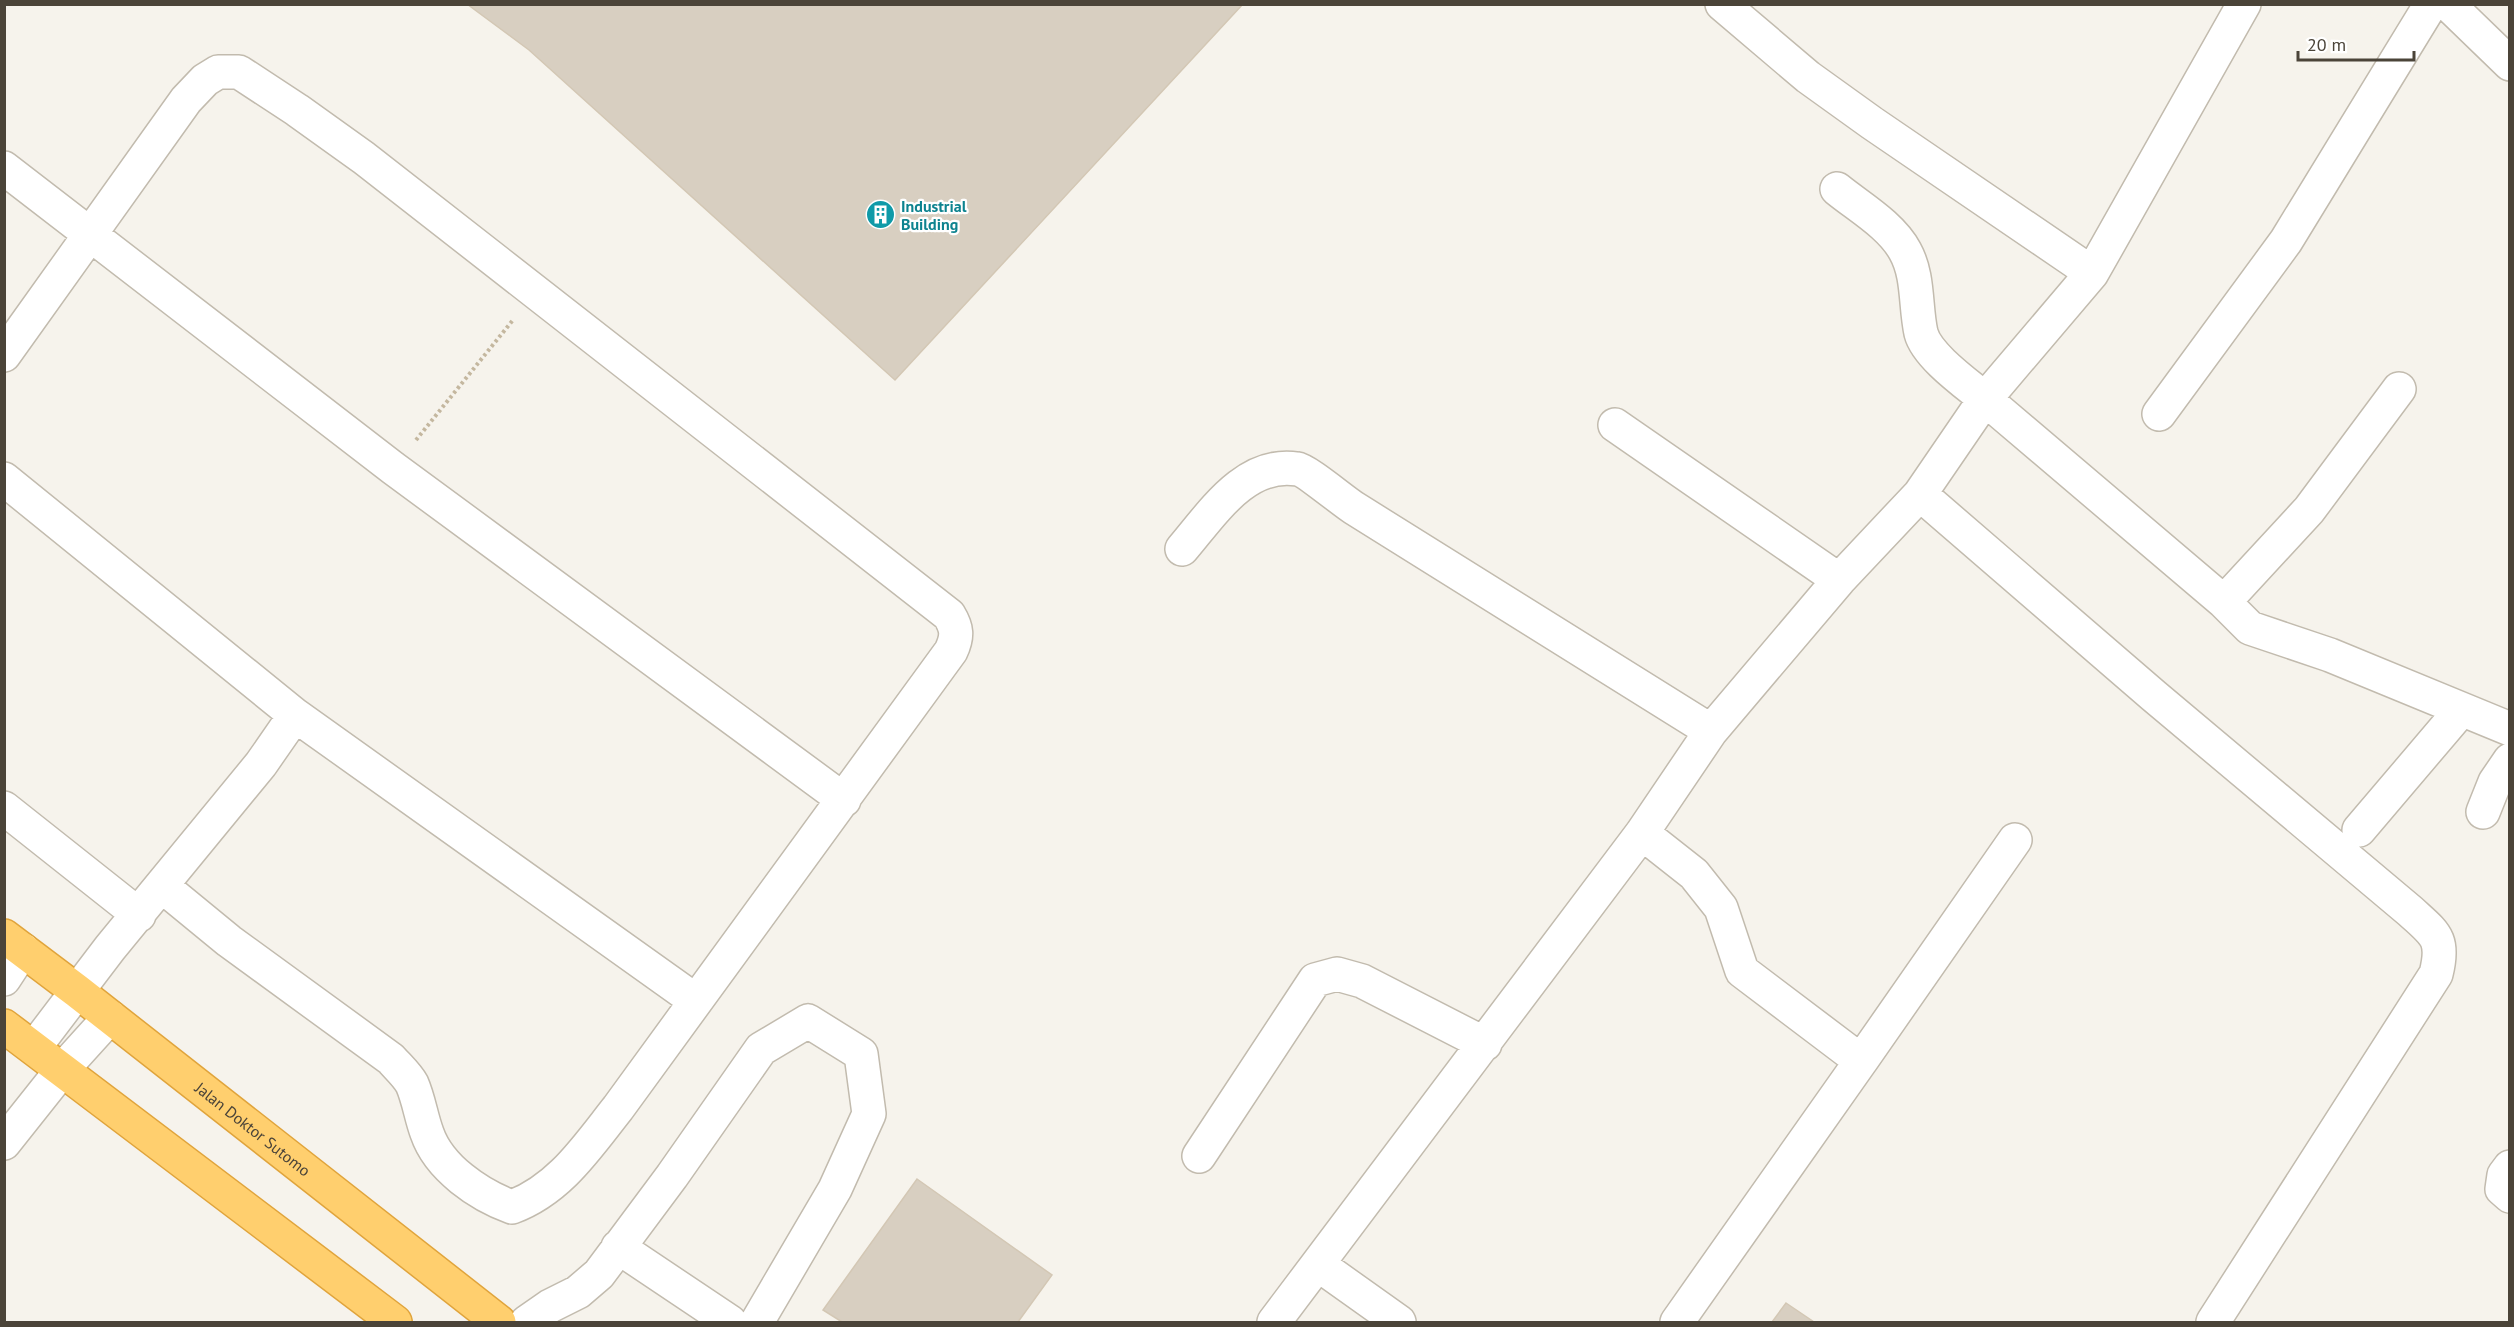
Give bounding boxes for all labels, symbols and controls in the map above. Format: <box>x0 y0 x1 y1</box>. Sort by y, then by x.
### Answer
scale bar <box>2298 24 2414 62</box>
text: 20 m <box>2307 33 2346 56</box>
place label: Industrial Building <box>901 196 967 234</box>
building icon: Industrial Building <box>864 199 896 231</box>
street label: Jalan Doktor Sutomo <box>190 1077 315 1180</box>

